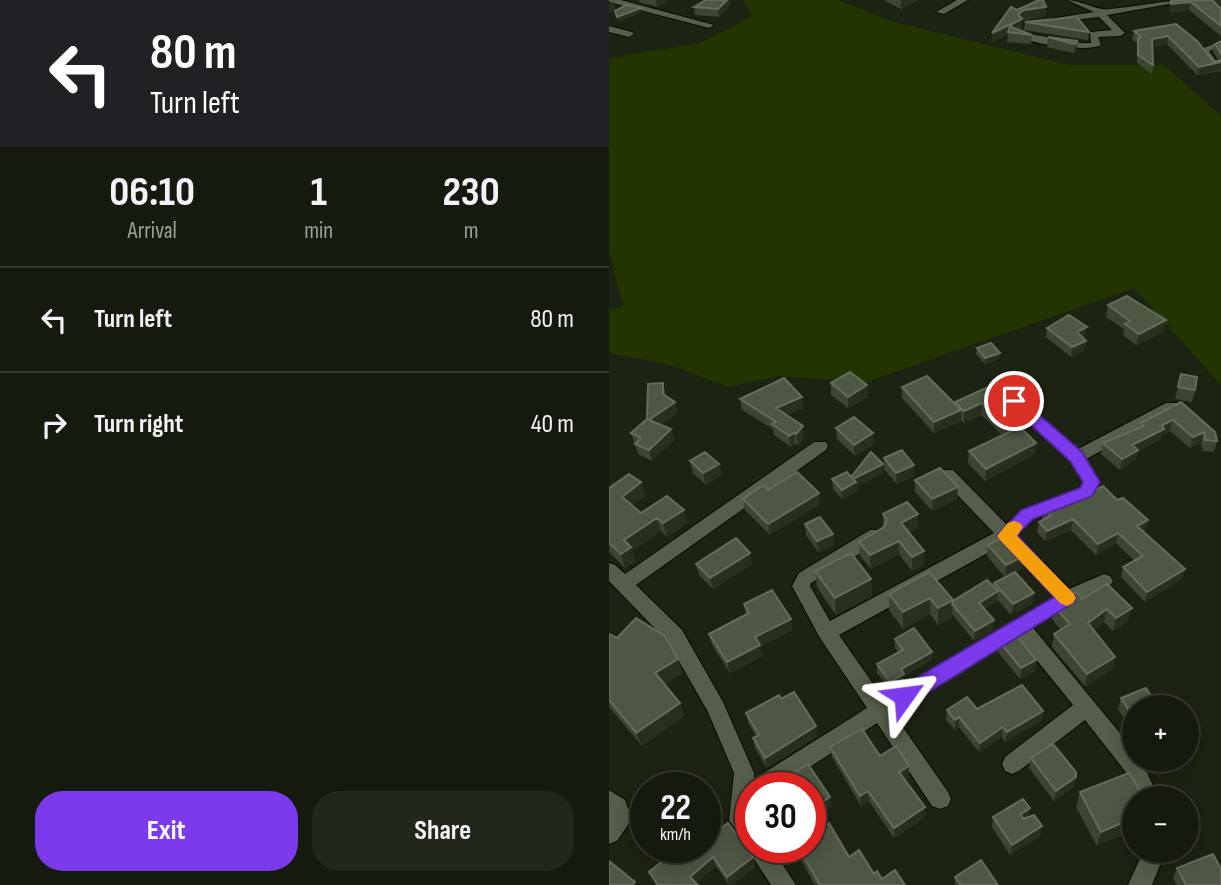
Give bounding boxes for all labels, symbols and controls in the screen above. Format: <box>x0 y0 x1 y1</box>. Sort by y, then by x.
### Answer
text: 80 m <box>150 24 237 83</box>
icon: left <box>35 28 126 119</box>
text: Turn left <box>150 84 240 123</box>
text: 06:10 <box>109 167 195 218</box>
text: 1 <box>310 167 327 218</box>
text: 230 <box>442 167 500 218</box>
text: Arrival <box>127 217 177 245</box>
text: min <box>304 217 333 245</box>
text: m <box>464 217 478 245</box>
icon: left <box>35 301 73 339</box>
text: Turn left <box>94 304 172 335</box>
text: 80 m <box>530 304 574 335</box>
pin <box>984 371 1044 431</box>
icon: arrive <box>995 382 1033 420</box>
icon: right <box>35 406 73 444</box>
text: Turn right <box>94 409 183 440</box>
text: 40 m <box>531 409 574 440</box>
position arrow <box>867 659 941 733</box>
map controls <box>1122 695 1199 863</box>
button: + <box>1122 695 1199 772</box>
speed limit sign: 30 <box>735 772 826 863</box>
button: − <box>1122 786 1199 863</box>
text: 22 <box>660 787 691 830</box>
button: Exit <box>35 791 298 871</box>
button: Share <box>312 791 574 871</box>
text: km/h <box>660 824 691 845</box>

